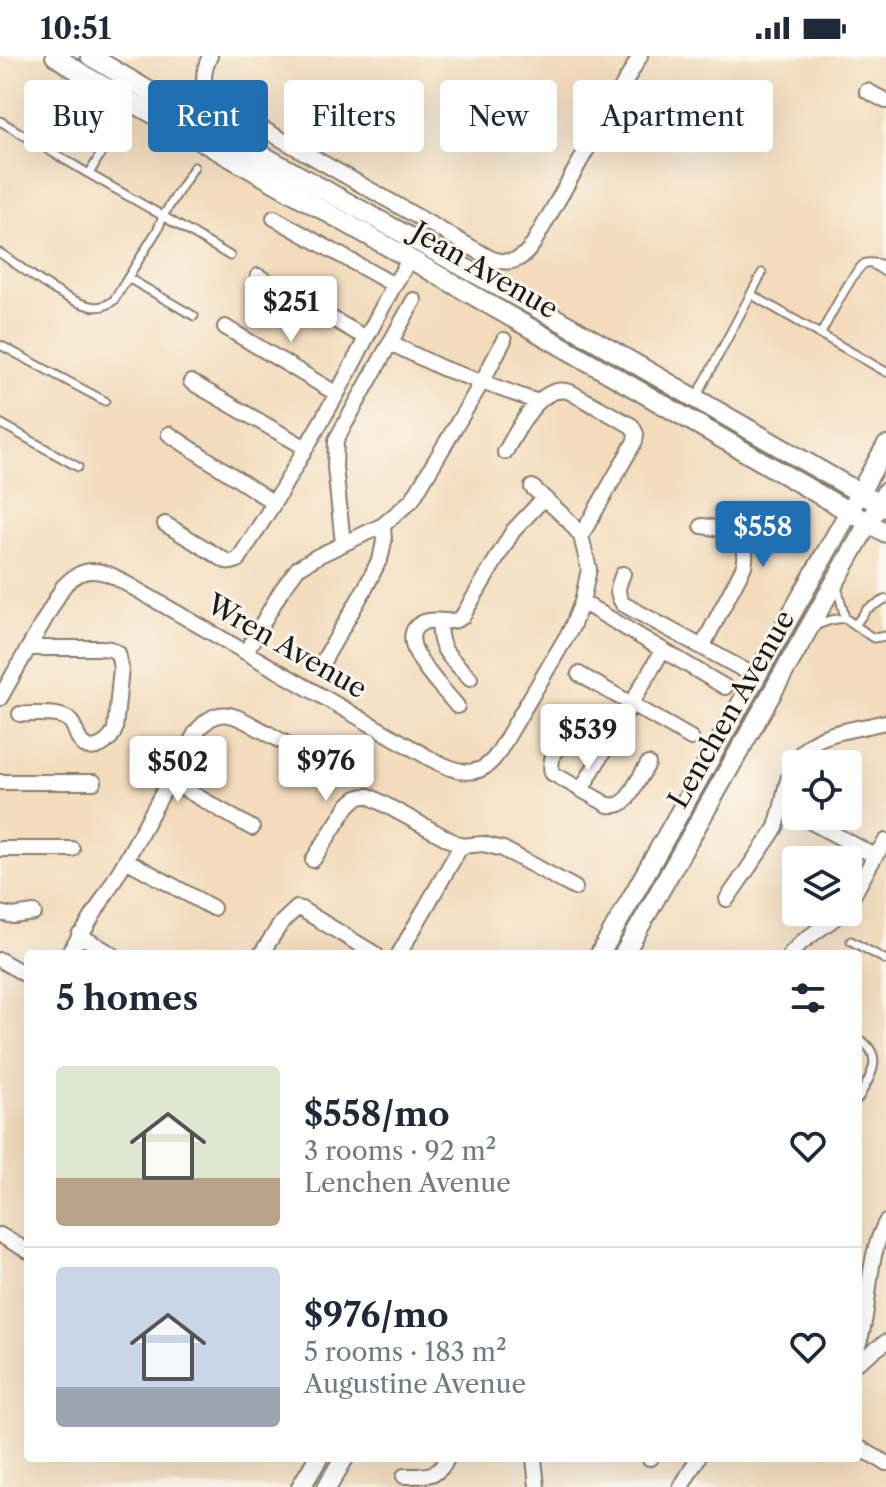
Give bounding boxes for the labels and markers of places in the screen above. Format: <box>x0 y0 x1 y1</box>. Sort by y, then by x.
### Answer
pin: $251 <box>244 276 338 344</box>
pin: $558 <box>716 501 810 569</box>
pin: $539 <box>541 704 635 772</box>
pin: $976 <box>279 735 373 803</box>
pin: $502 <box>131 736 225 804</box>

